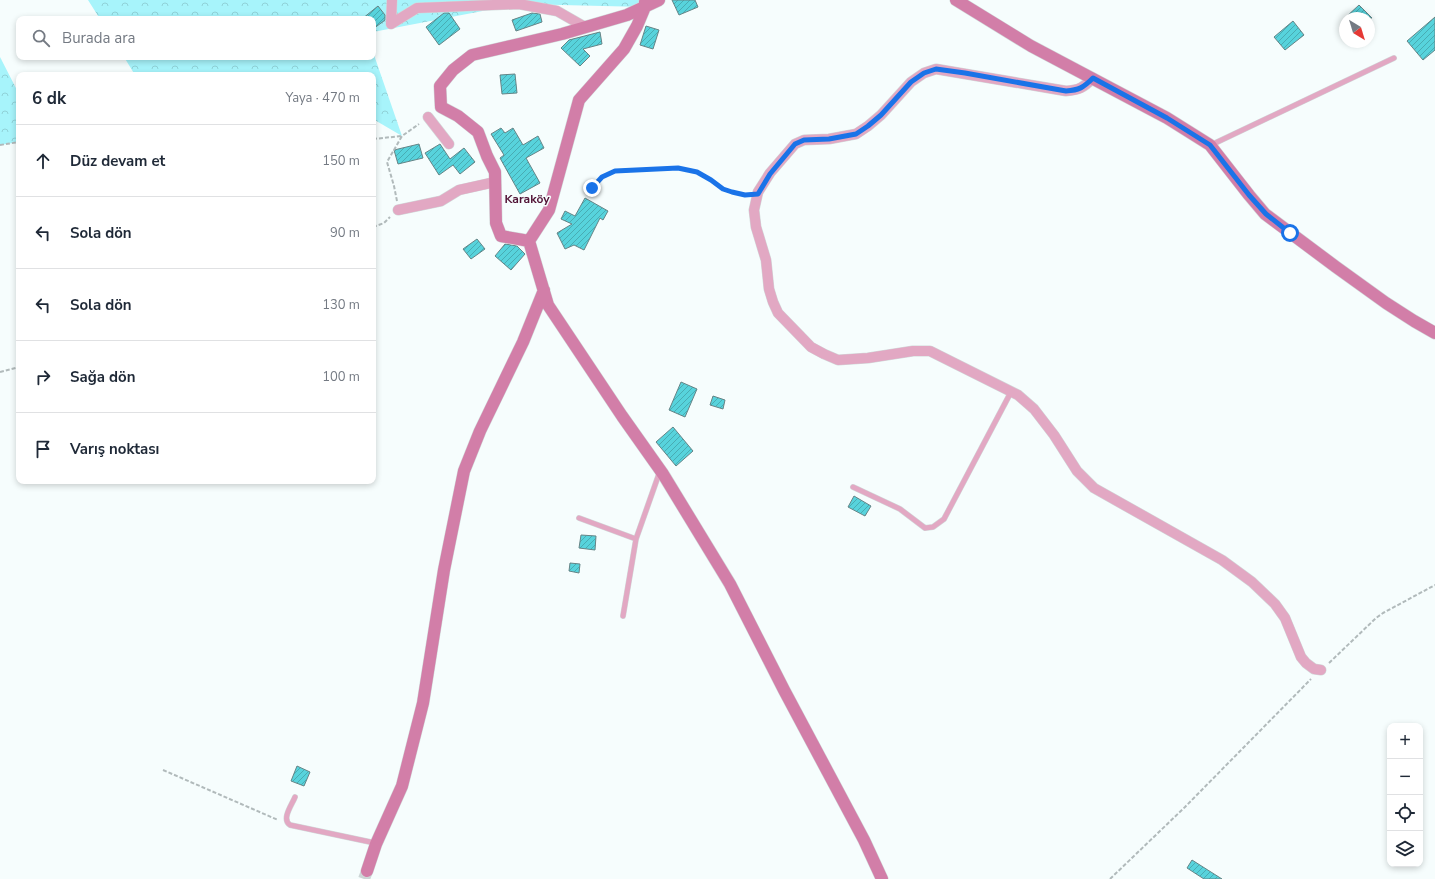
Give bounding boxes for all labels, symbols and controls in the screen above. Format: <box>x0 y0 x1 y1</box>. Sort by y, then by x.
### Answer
north arrow <box>1339 12 1375 48</box>
search box <box>16 16 376 60</box>
icon: search <box>30 27 52 49</box>
text: Burada ara <box>62 28 136 48</box>
text: 6 dk <box>32 87 66 110</box>
text: Yaya · 470 m <box>285 89 360 107</box>
icon: ahead <box>32 150 54 172</box>
text: Düz devam et <box>70 151 165 171</box>
text: 150 m <box>322 152 360 170</box>
route end <box>583 179 601 197</box>
district label: Karaköy <box>504 191 550 207</box>
icon: left <box>32 222 54 244</box>
text: Sola dön <box>70 223 132 243</box>
text: 90 m <box>330 224 360 242</box>
route start <box>1281 224 1299 242</box>
icon: left <box>32 294 54 316</box>
text: Sola dön <box>70 295 132 315</box>
text: 130 m <box>322 296 360 314</box>
icon: right <box>32 366 54 388</box>
text: Sağa dön <box>70 367 135 387</box>
text: 100 m <box>322 368 360 386</box>
icon: arrive <box>32 438 54 460</box>
text: Varış noktası <box>70 439 159 459</box>
map controls <box>1387 723 1423 867</box>
button: + <box>1387 723 1423 759</box>
button: − <box>1387 759 1423 795</box>
button: locate <box>1387 795 1423 831</box>
button: layers <box>1387 831 1423 867</box>

